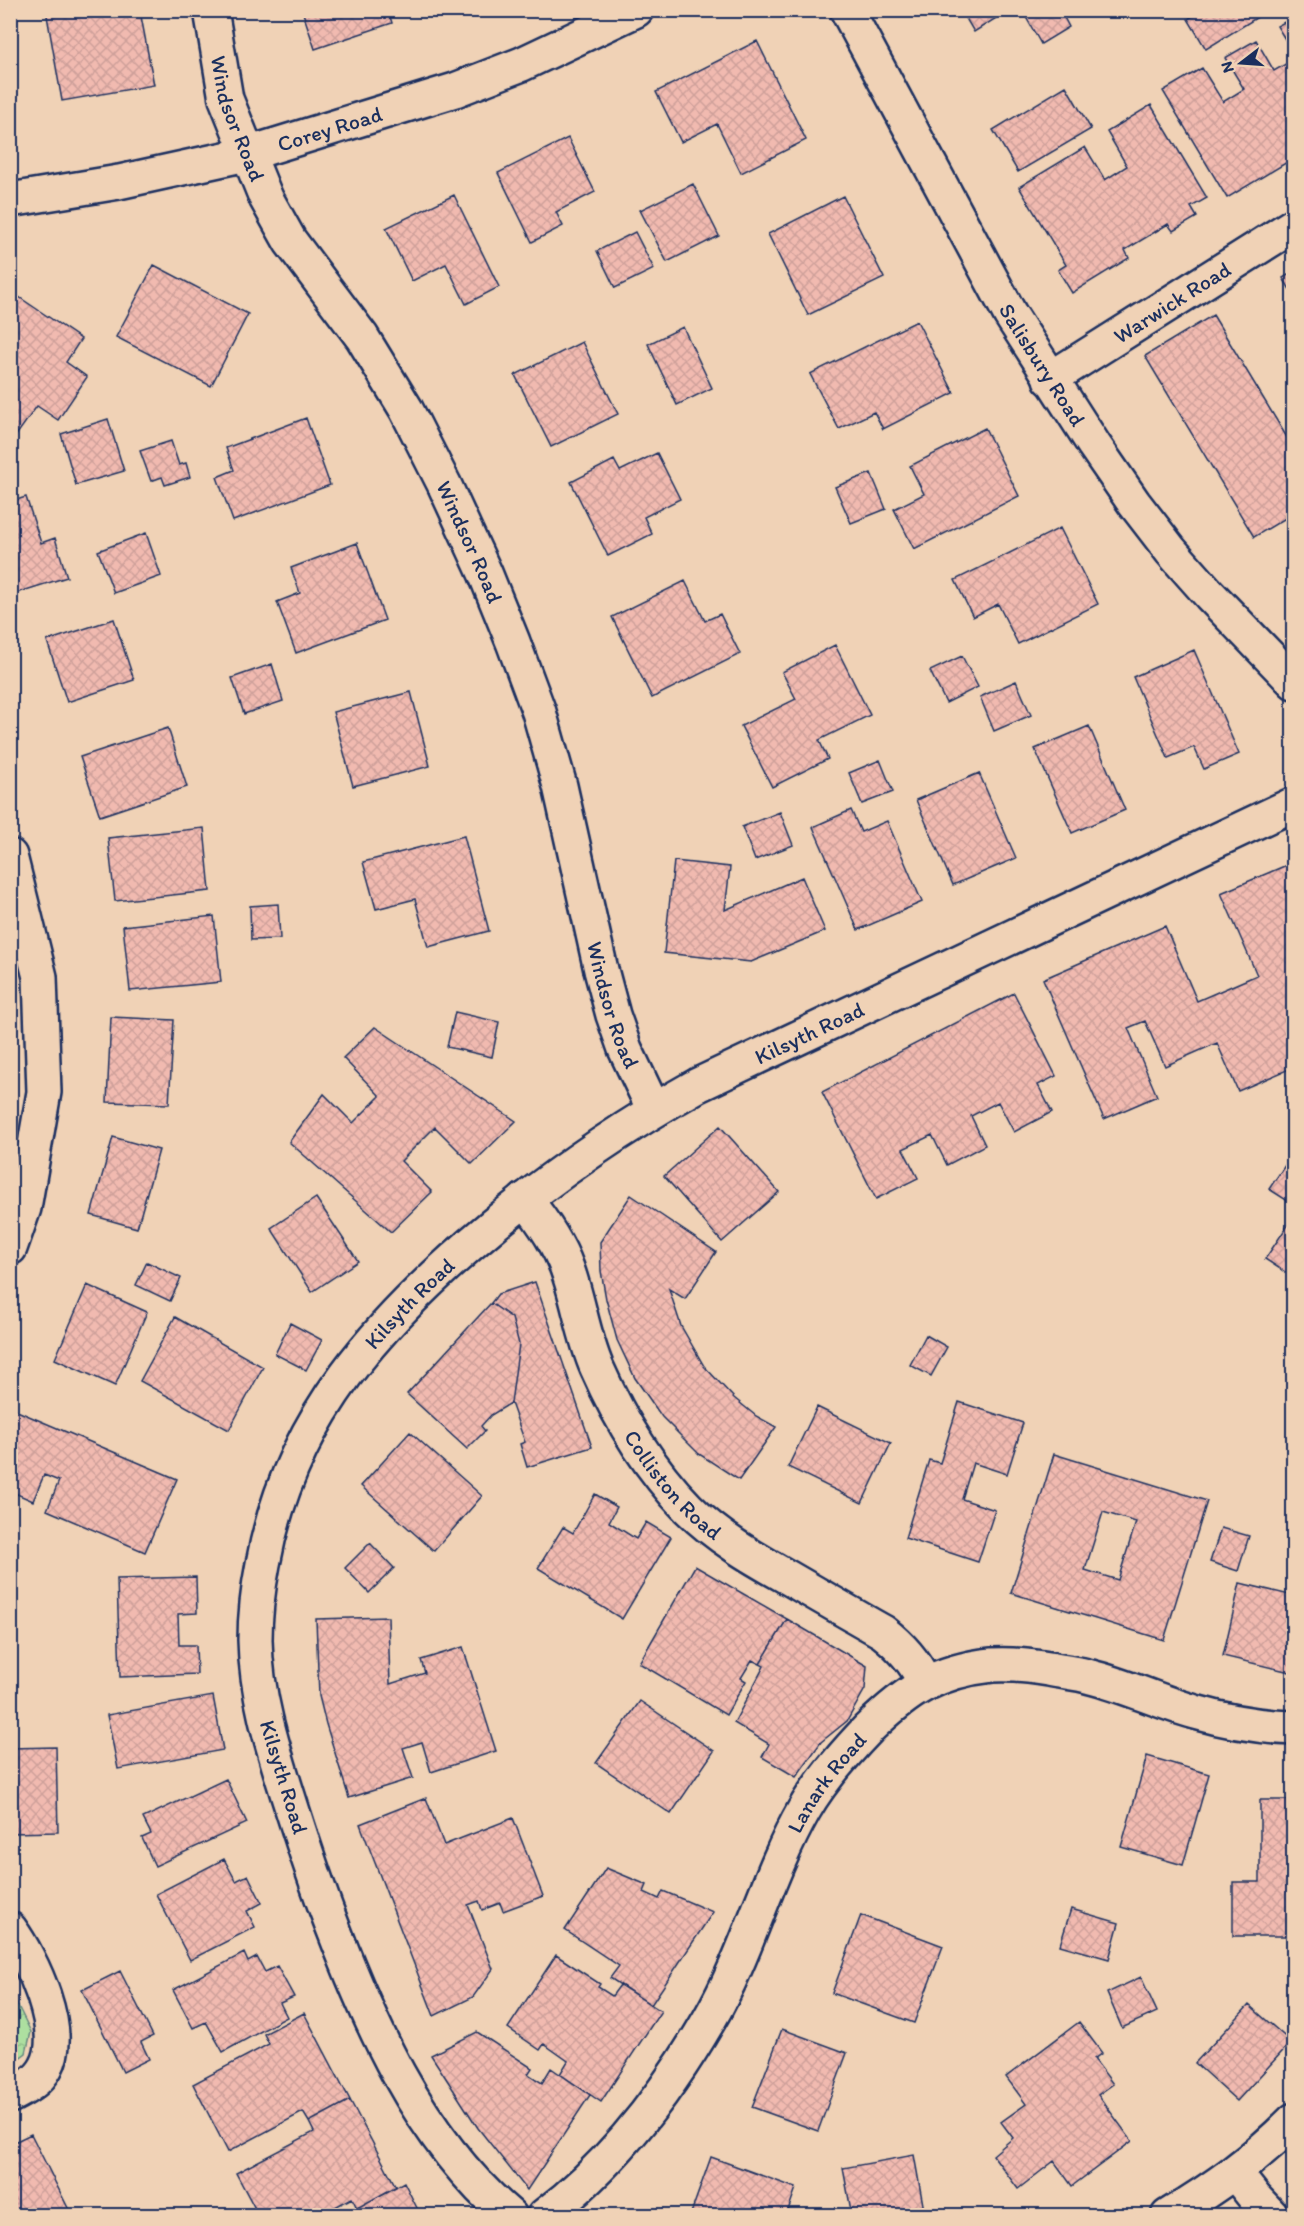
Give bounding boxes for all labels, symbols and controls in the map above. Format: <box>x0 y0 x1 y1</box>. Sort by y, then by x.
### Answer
north arrow <box>1211 33 1271 93</box>
street label: Windsor Road <box>205 54 271 185</box>
text: N <box>1216 59 1238 75</box>
street label: Corey Road <box>274 100 385 157</box>
street label: Warwick Road <box>1108 255 1236 349</box>
street label: Salisbury Road <box>993 299 1092 431</box>
street label: Windsor Road <box>431 476 509 607</box>
street label: Windsor Road <box>582 939 646 1073</box>
street label: Kilsyth Road <box>750 995 868 1070</box>
street label: Kilsyth Road <box>358 1251 460 1354</box>
street label: Colliston Road <box>619 1425 727 1545</box>
street label: Kilsyth Road <box>254 1717 314 1837</box>
street label: Lanark Road <box>781 1726 872 1837</box>

